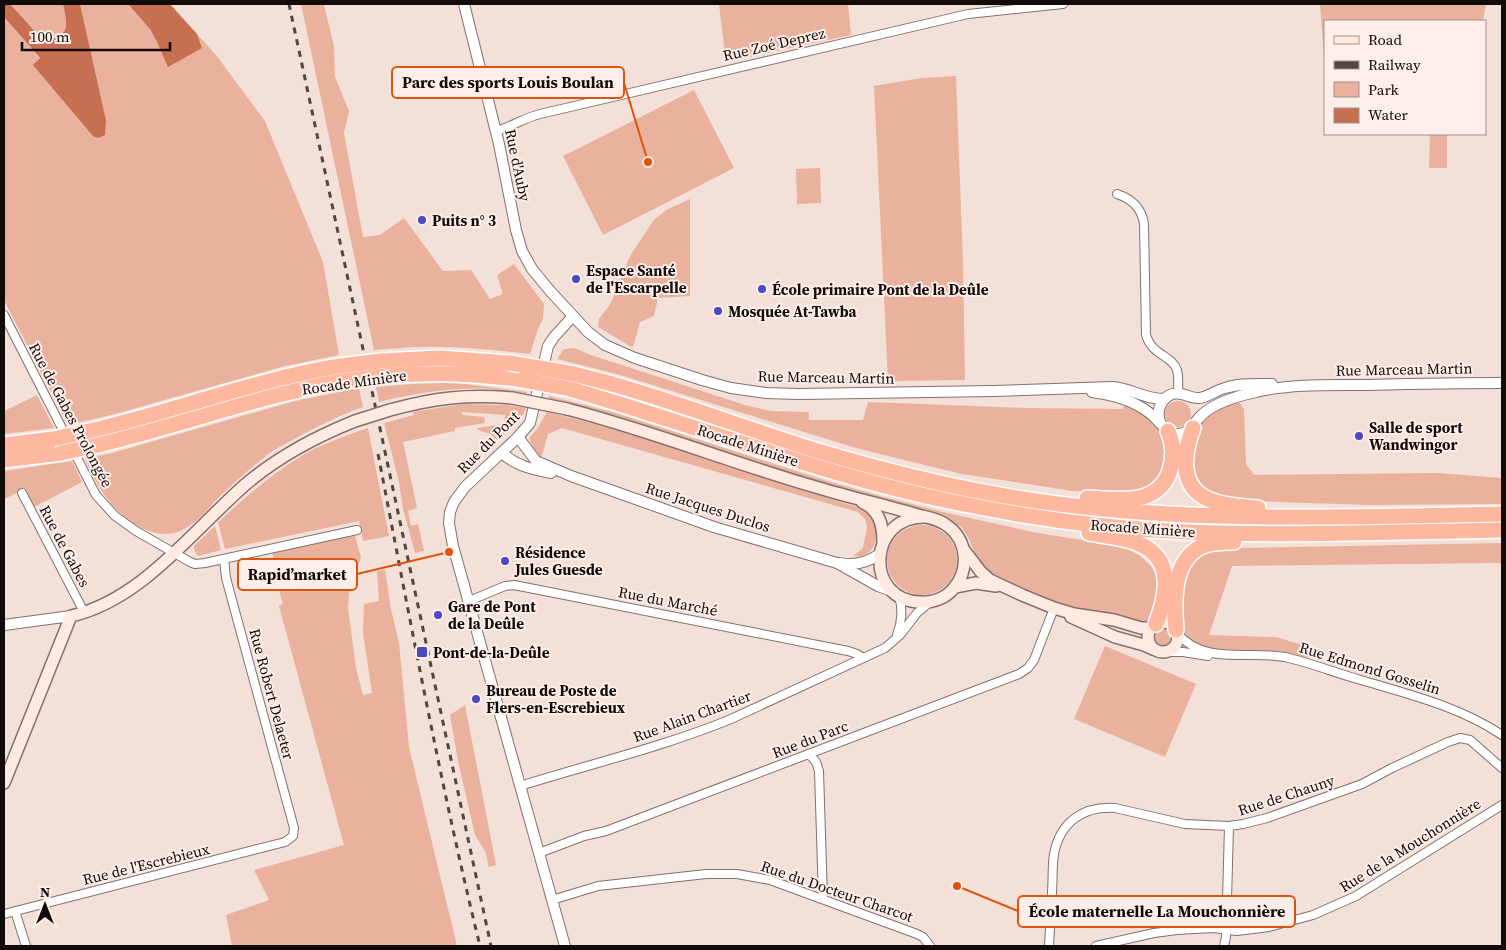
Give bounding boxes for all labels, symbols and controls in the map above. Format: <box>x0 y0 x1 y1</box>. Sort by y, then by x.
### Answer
scale bar <box>22 20 170 52</box>
legend <box>1324 20 1486 135</box>
street label: Rue Zoé Deprez <box>721 22 827 66</box>
text: 100 m <box>30 26 70 47</box>
text: Road <box>1368 29 1402 50</box>
text: Railway <box>1368 54 1421 75</box>
callout: Parc des sports Louis Boulan <box>392 67 624 98</box>
text: Parc des sports Louis Boulan <box>402 71 614 93</box>
text: Park <box>1368 79 1400 100</box>
text: Water <box>1368 104 1409 125</box>
street label: Rue d'Auby <box>500 127 536 203</box>
place label: Puits n° 3 <box>432 210 496 231</box>
marker: Puits n° 3 <box>416 214 428 226</box>
place label: Espace Santé de l'Escarpelle <box>586 260 687 298</box>
marker: Espace Santé de l'Escarpelle <box>570 273 582 285</box>
place label: École primaire Pont de la Deûle <box>772 279 989 300</box>
marker: École primaire Pont de la Deûle <box>756 283 768 295</box>
place label: Mosquée At-Tawba <box>728 301 857 322</box>
marker: Mosquée At-Tawba <box>712 305 724 317</box>
street label: Rue de Gabes Prolongée <box>24 339 118 491</box>
street label: Rue Marceau Martin <box>1335 357 1473 381</box>
street label: Rocade Minière <box>300 364 408 400</box>
street label: Rue Marceau Martin <box>757 365 895 389</box>
street label: Rue du Pont <box>452 406 524 478</box>
place label: Salle de sport Wandwingor <box>1369 417 1463 455</box>
street label: Rocade Minière <box>695 419 802 471</box>
marker: Salle de sport Wandwingor <box>1353 430 1365 442</box>
street label: Rue Jacques Duclos <box>643 477 773 537</box>
street label: Rue de Gabes <box>35 501 95 591</box>
street label: Rocade Minière <box>1090 514 1197 542</box>
place label: Résidence Jules Guesde <box>514 542 603 580</box>
marker: Résidence Jules Guesde <box>499 555 511 567</box>
callout: Rapid’market <box>238 559 357 590</box>
text: Rapid’market <box>247 563 347 585</box>
street label: Rue du Marché <box>617 581 720 621</box>
place label: Gare de Pont de la Deûle <box>448 596 536 634</box>
marker: Gare de Pont de la Deûle <box>432 609 444 621</box>
street label: Rue Robert Delaeter <box>244 626 300 763</box>
street label: Rue Edmond Gosselin <box>1297 637 1443 699</box>
place label: Pont-de-la-Deûle <box>433 642 550 663</box>
marker: Pont-de-la-Deûle <box>415 645 429 659</box>
place label: Bureau de Poste de Flers-en-Escrebieux <box>486 680 626 718</box>
street label: Rue Alain Chartier <box>630 685 755 747</box>
marker: Bureau de Poste de Flers-en-Escrebieux <box>470 693 482 705</box>
street label: Rue du Parc <box>769 715 851 763</box>
street label: Rue de Chauny <box>1235 769 1337 820</box>
street label: Rue de la Mouchonnière <box>1335 793 1485 897</box>
street label: Rue de l'Escrebieux <box>80 838 212 890</box>
street label: Rue du Docteur Charcot <box>758 855 916 927</box>
north arrow <box>20 880 70 930</box>
text: N <box>40 882 50 902</box>
callout: École maternelle La Mouchonnière <box>1018 896 1295 927</box>
text: École maternelle La Mouchonnière <box>1029 900 1285 922</box>

